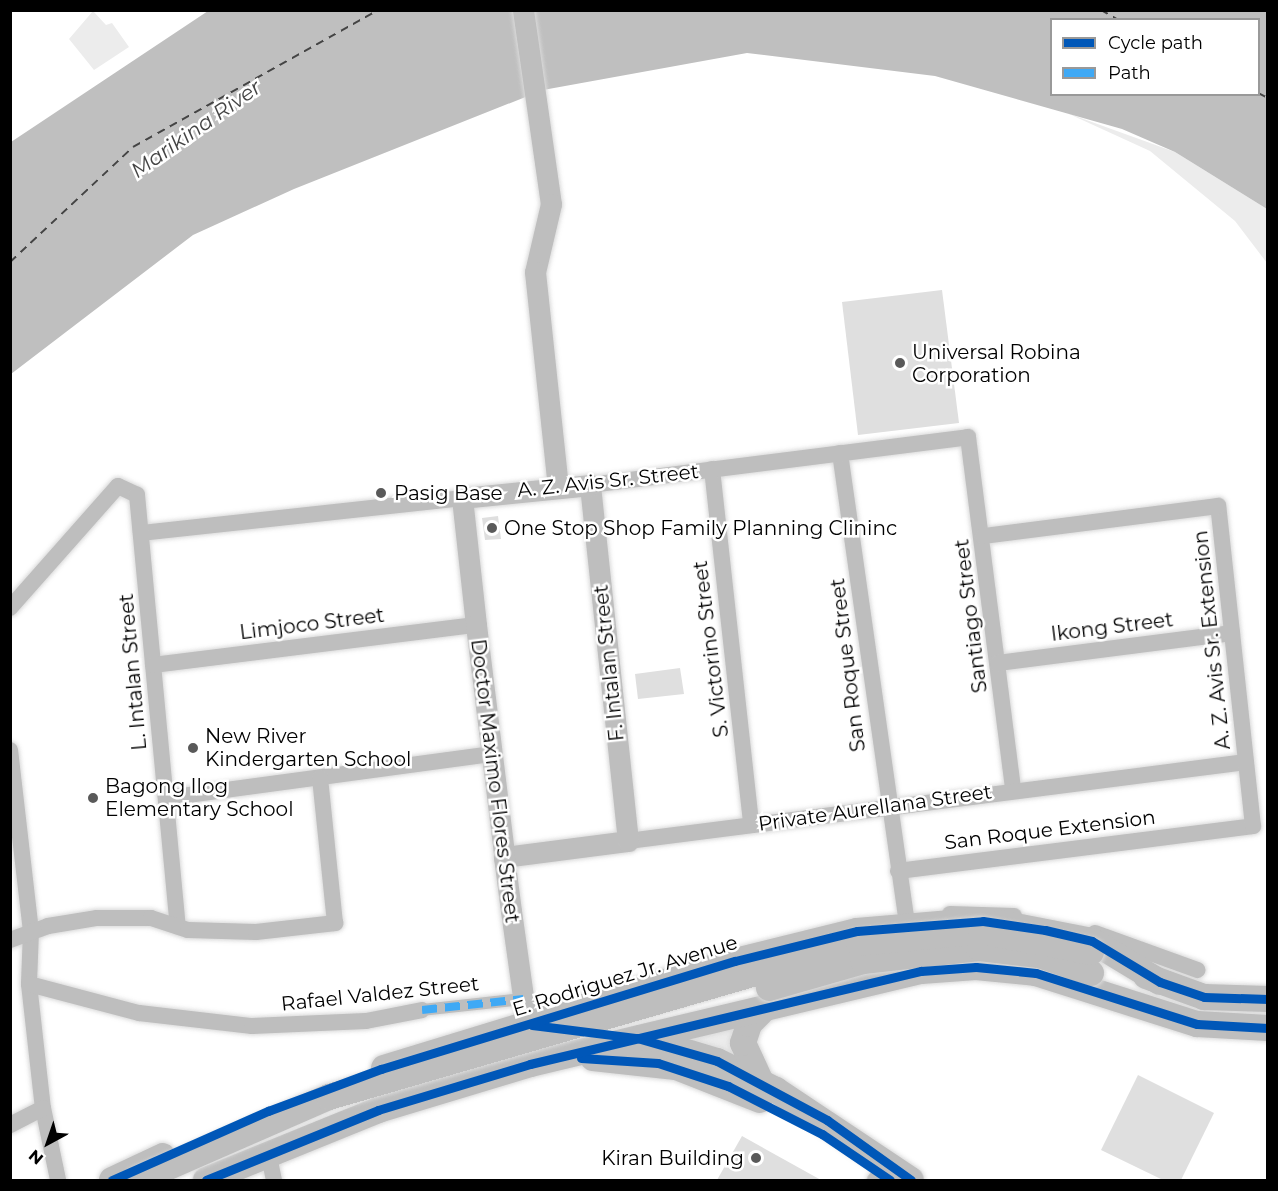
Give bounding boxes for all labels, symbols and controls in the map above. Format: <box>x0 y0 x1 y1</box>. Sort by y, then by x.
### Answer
legend <box>1050 18 1260 96</box>
text: Cycle path <box>1108 32 1203 54</box>
text: Path <box>1108 62 1151 84</box>
water label: Marikina River <box>126 75 266 183</box>
place label: Universal Robina Corporation <box>912 340 1081 387</box>
marker: Universal Robina Corporation <box>893 356 907 370</box>
street label: A. Z. Avis Sr. Street <box>516 460 700 502</box>
place label: Pasig Base <box>394 481 503 505</box>
marker: Pasig Base <box>372 484 390 502</box>
place label: One Stop Shop Family Planning Clininc <box>504 516 897 540</box>
marker: One Stop Shop Family Planning Clininc <box>485 521 499 535</box>
street label: A. Z. Avis Sr. Extension <box>1189 529 1235 751</box>
street label: Santiago Street <box>950 538 992 694</box>
street label: S. Victorino Street <box>688 559 734 739</box>
street label: San Roque Street <box>825 577 871 753</box>
street label: F. Intalan Street <box>589 583 629 743</box>
street label: L. Intalan Street <box>114 593 152 751</box>
street label: Limjoco Street <box>238 603 386 645</box>
street label: Ikong Street <box>1049 608 1175 646</box>
street label: Doctor Maximo Flores Street <box>466 638 524 924</box>
place label: New River Kindergarten School <box>205 724 411 771</box>
marker: New River Kindergarten School <box>186 741 200 755</box>
place label: Bagong Ilog Elementary School <box>105 774 294 821</box>
street label: Private Aurellana Street <box>757 780 993 836</box>
marker: Bagong Ilog Elementary School <box>86 791 100 805</box>
street label: San Roque Extension <box>943 805 1157 855</box>
street label: E. Rodriguez Jr. Avenue <box>509 930 741 1022</box>
street label: Rafael Valdez Street <box>280 972 480 1016</box>
north arrow <box>18 1113 78 1173</box>
text: N <box>25 1146 47 1169</box>
place label: Kiran Building <box>601 1146 744 1170</box>
marker: Kiran Building <box>749 1151 763 1165</box>

